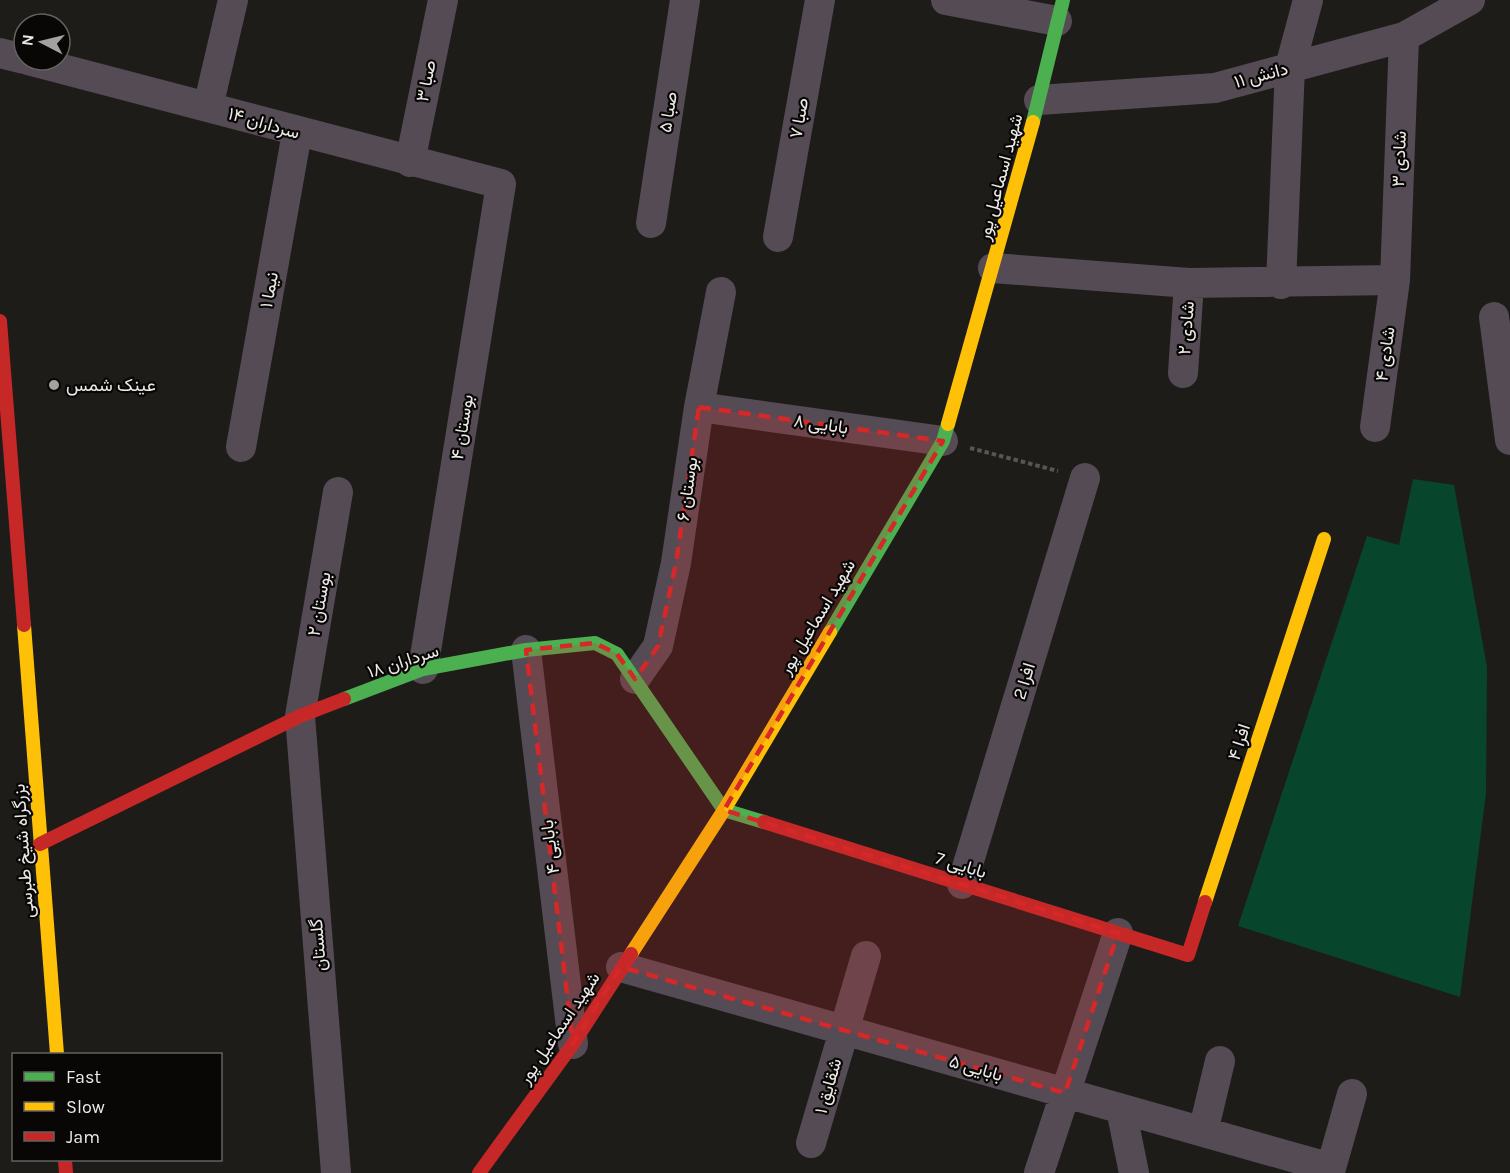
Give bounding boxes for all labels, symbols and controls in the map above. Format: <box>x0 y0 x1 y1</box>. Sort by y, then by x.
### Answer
north arrow <box>12 12 72 72</box>
text: N <box>17 33 38 47</box>
street label: دانش ۱۱ <box>1232 57 1290 93</box>
street label: صبا ۳ <box>411 58 441 104</box>
street label: صبا ۵ <box>654 90 682 134</box>
street label: صبا ۷ <box>785 96 813 140</box>
street label: سرداران ۱۴ <box>226 102 302 144</box>
street label: شهید اسماعیل پور <box>972 111 1028 244</box>
street label: شادی ۳ <box>1387 130 1411 188</box>
street label: نیما ۱ <box>255 270 283 310</box>
street label: شادی ۲ <box>1173 300 1199 356</box>
street label: شادی ۴ <box>1370 325 1400 383</box>
place label: عینک شمس <box>66 374 156 396</box>
marker: عینک شمس <box>47 378 61 392</box>
street label: بوستان ۴ <box>446 393 478 461</box>
street label: بابایی ۸ <box>792 409 850 439</box>
street label: بوستان ۶ <box>672 456 702 522</box>
street label: شهید اسماعیل پور <box>773 555 861 680</box>
street label: بوستان ۲ <box>303 570 335 638</box>
street label: سرداران ۱۸ <box>364 639 442 683</box>
street label: افرا 2 <box>1008 660 1040 702</box>
street label: افرا ۴ <box>1223 721 1255 763</box>
street label: بزرگراه شیخ طبرسی <box>7 783 40 919</box>
street label: بابایی ۴ <box>536 819 564 875</box>
street label: بابایی 7 <box>933 847 989 883</box>
street label: گلستان <box>305 918 331 972</box>
street label: شهید اسماعیل پور <box>513 968 605 1090</box>
street label: بابایی ۵ <box>947 1050 1005 1086</box>
legend <box>12 1053 222 1161</box>
street label: شقایق ۱ <box>810 1056 846 1116</box>
text: Fast <box>66 1066 101 1088</box>
text: Slow <box>66 1096 105 1118</box>
text: Jam <box>66 1126 100 1148</box>

